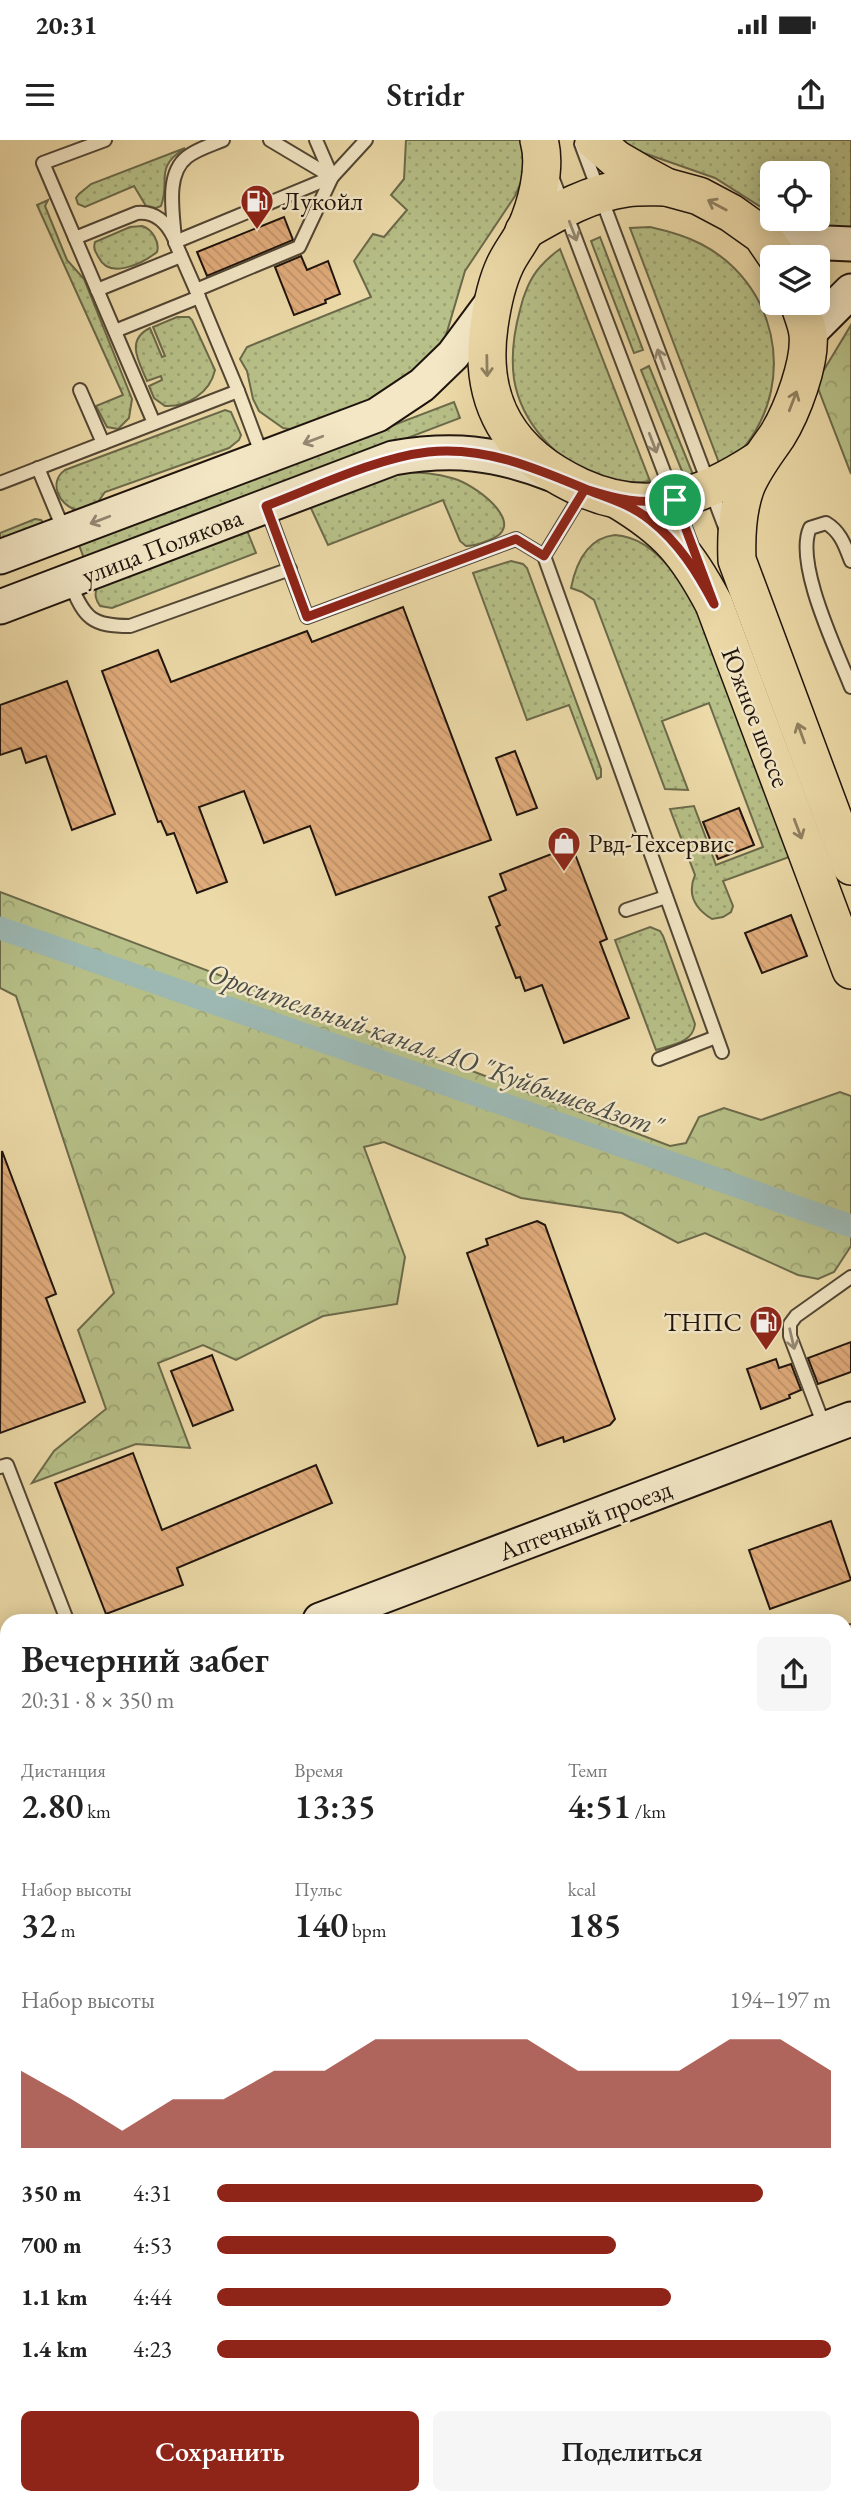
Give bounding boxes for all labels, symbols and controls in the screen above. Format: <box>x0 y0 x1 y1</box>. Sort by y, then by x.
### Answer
text: 20:31 <box>35 8 97 42</box>
text: Stridr <box>387 74 464 116</box>
icon: menu <box>21 76 59 114</box>
icon: share <box>792 76 830 114</box>
map controls <box>760 161 830 315</box>
button: locate <box>760 161 830 231</box>
fuel station icon: Лукойл <box>238 182 276 231</box>
place label: Лукойл <box>282 184 363 218</box>
one-way arrow <box>707 198 728 212</box>
one-way arrow <box>568 219 580 241</box>
button: layers <box>760 245 830 315</box>
one-way arrow <box>654 348 667 370</box>
one-way arrow <box>480 354 494 377</box>
one-way arrow <box>788 391 801 412</box>
one-way arrow <box>648 432 660 454</box>
one-way arrow <box>303 434 325 447</box>
pin <box>645 470 705 530</box>
icon: arrive <box>656 481 694 519</box>
street label: улица Полякова <box>77 499 248 592</box>
one-way arrow <box>90 514 112 527</box>
street label: Южное шоссе <box>714 642 798 792</box>
one-way arrow <box>794 722 807 744</box>
one-way arrow <box>793 817 805 839</box>
shop icon: Рвд-Техсервис <box>545 824 583 873</box>
place label: Рвд-Техсервис <box>588 826 734 860</box>
water label: Оросительный канал АО "КуйбышевАзот" <box>203 954 670 1145</box>
fuel station icon: ТНПС <box>747 1303 785 1352</box>
place label: ТНПС <box>664 1305 742 1339</box>
one-way arrow <box>787 1327 800 1349</box>
street label: Аптечный проезд <box>493 1471 677 1569</box>
text: Вечерний забег <box>21 1634 269 1683</box>
button: share <box>757 1637 831 1711</box>
text: 20:31 · 8 × 350 m <box>21 1685 174 1715</box>
text: Дистанция <box>21 1758 106 1783</box>
text: Время <box>294 1758 343 1783</box>
text: Темп <box>568 1758 607 1783</box>
text: 2.80 <box>21 1783 83 1828</box>
text: 13:35 <box>294 1783 376 1828</box>
text: 4:51 <box>568 1783 631 1828</box>
text: km <box>83 1799 111 1824</box>
text: /km <box>631 1799 666 1824</box>
text: Набор высоты <box>21 1877 132 1902</box>
text: Пульс <box>294 1877 342 1902</box>
text: kcal <box>568 1877 596 1902</box>
text: 32 <box>21 1902 57 1947</box>
text: 140 <box>294 1902 348 1947</box>
text: 185 <box>568 1902 622 1947</box>
text: m <box>57 1918 76 1943</box>
text: bpm <box>348 1918 386 1943</box>
text: Набор высоты <box>21 1985 155 2015</box>
text: 194–197 m <box>730 1985 831 2015</box>
text: 350 m <box>21 2178 82 2208</box>
text: 4:31 <box>133 2178 172 2208</box>
text: 700 m <box>21 2230 82 2260</box>
text: 4:53 <box>133 2230 172 2260</box>
text: 1.1 km <box>21 2282 88 2312</box>
text: 4:44 <box>133 2282 172 2312</box>
text: 1.4 km <box>21 2334 88 2364</box>
text: 4:23 <box>133 2334 172 2364</box>
button: Сохранить <box>21 2411 419 2491</box>
button: Поделиться <box>433 2411 831 2491</box>

